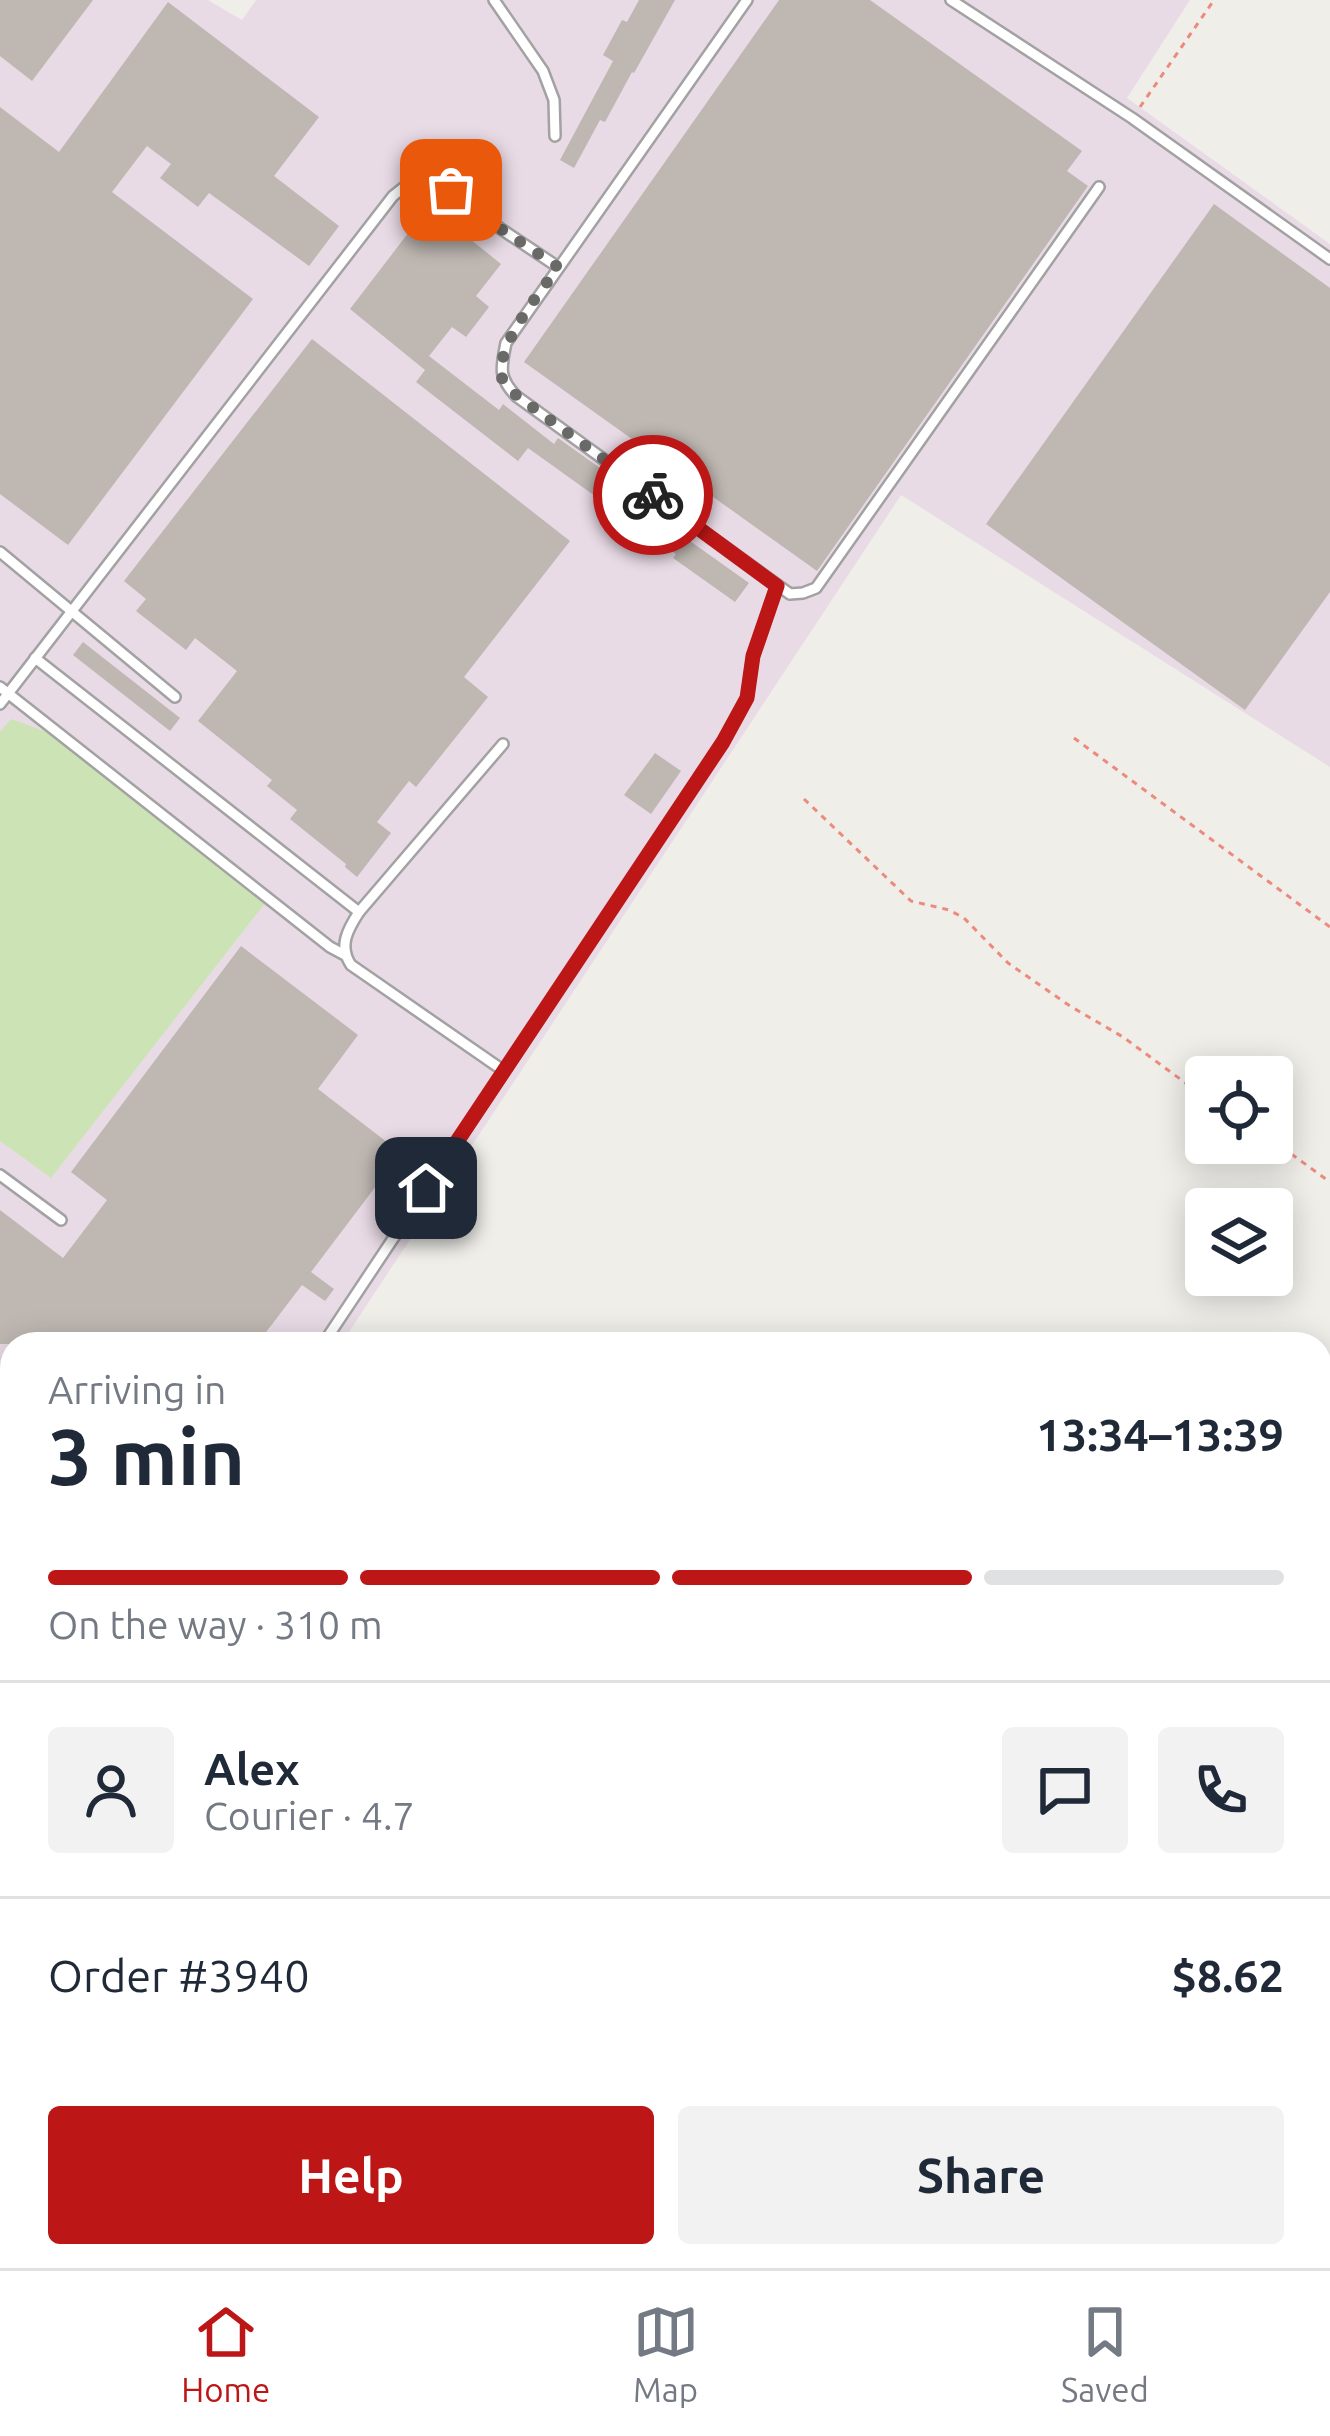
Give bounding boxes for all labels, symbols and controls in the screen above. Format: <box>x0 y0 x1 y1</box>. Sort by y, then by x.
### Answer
pin <box>400 139 502 241</box>
icon: bag <box>418 157 484 223</box>
courier <box>593 435 713 555</box>
icon: bike <box>620 462 686 528</box>
map controls <box>1185 1056 1293 1296</box>
button: locate <box>1185 1056 1293 1164</box>
pin <box>375 1137 477 1239</box>
icon: home <box>393 1155 459 1221</box>
button: layers <box>1185 1188 1293 1296</box>
text: Arriving in <box>48 1368 226 1411</box>
text: 13:34–13:39 <box>1036 1409 1284 1460</box>
text: 3 min <box>48 1412 245 1500</box>
text: On the way · 310 m <box>48 1603 383 1646</box>
button: person <box>48 1727 174 1853</box>
button: chat <box>1002 1727 1128 1853</box>
button: phone <box>1158 1727 1284 1853</box>
text: Alex <box>204 1743 300 1794</box>
text: Courier · 4.7 <box>204 1794 415 1837</box>
text: Order #3940 <box>48 1950 310 2001</box>
text: $8.62 <box>1171 1950 1284 2001</box>
button: Help <box>48 2106 654 2244</box>
button: Share <box>678 2106 1284 2244</box>
tab: Home <box>181 2299 270 2408</box>
tab: Map <box>633 2299 699 2408</box>
tab: Saved <box>1061 2299 1149 2408</box>

